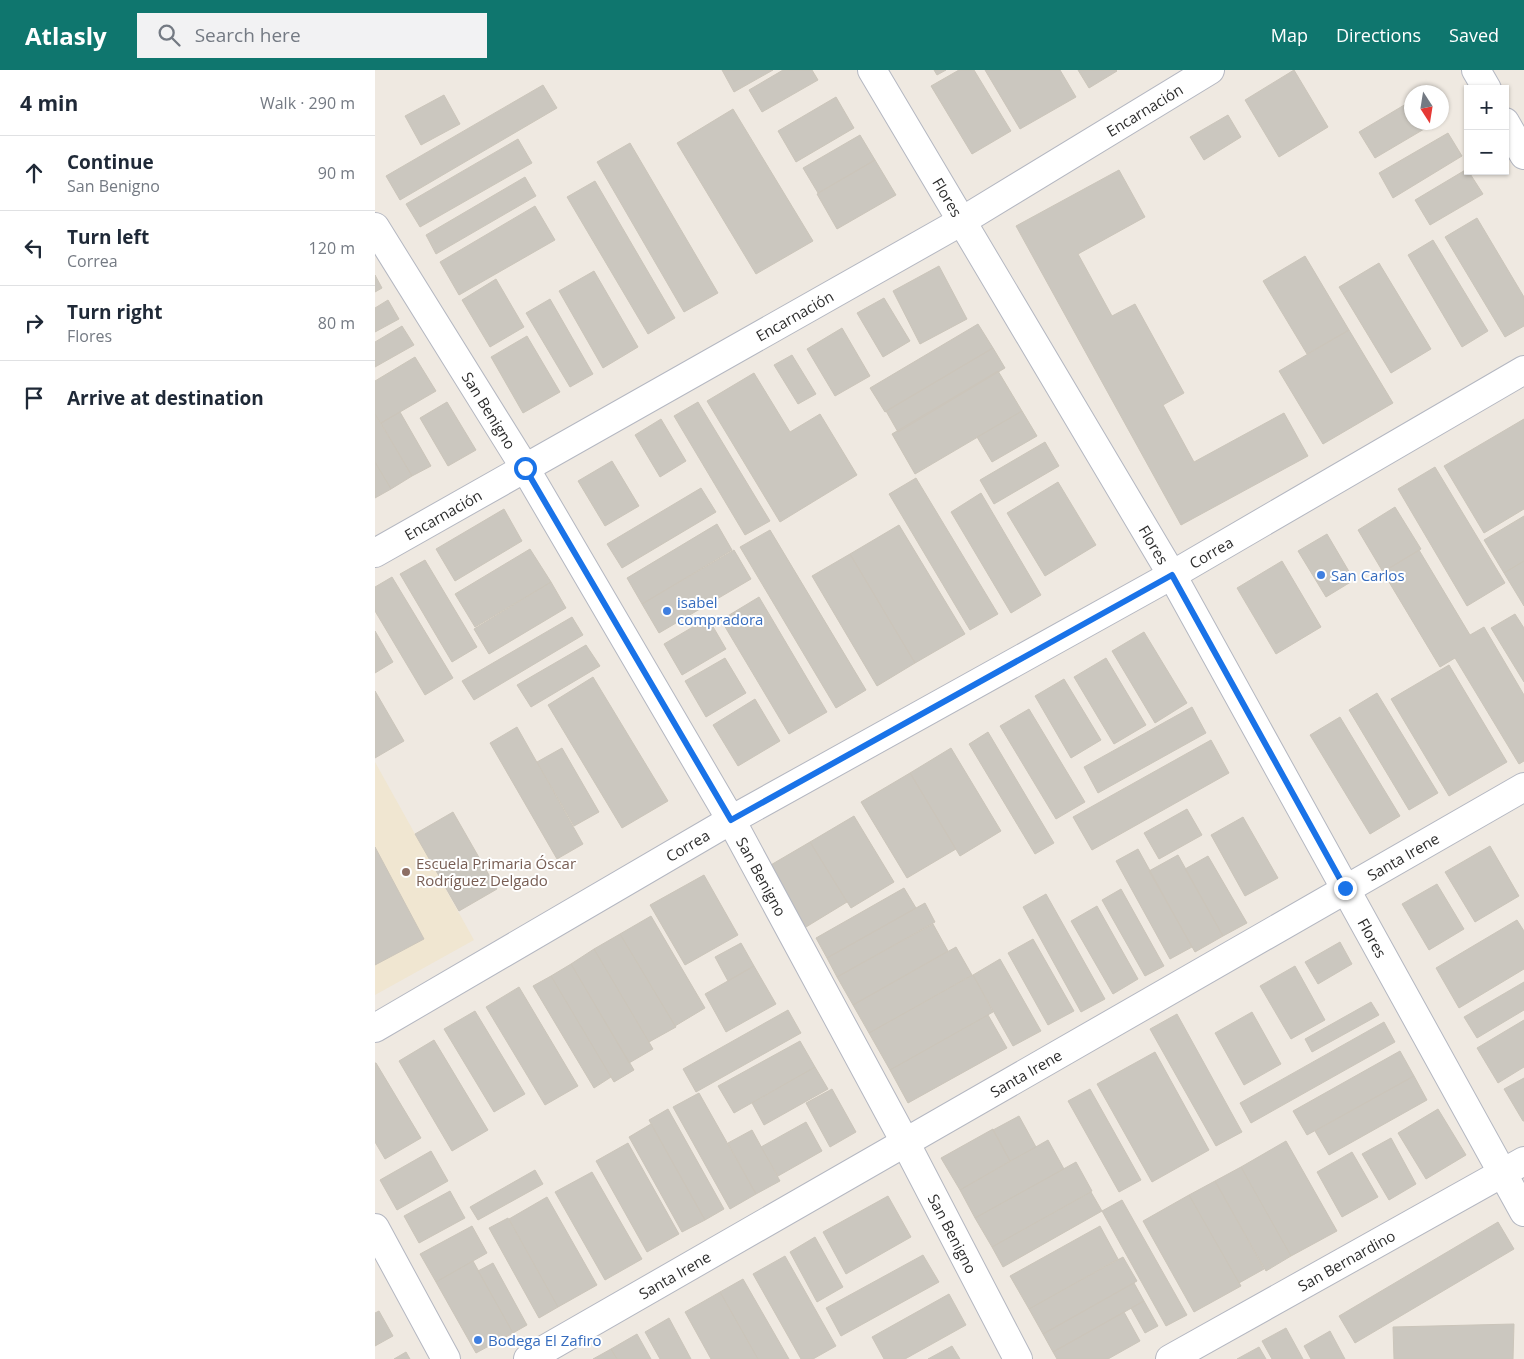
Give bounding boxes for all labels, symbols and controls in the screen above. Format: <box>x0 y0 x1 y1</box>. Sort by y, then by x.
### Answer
search box <box>137 13 487 58</box>
text: Atlasly <box>25 19 107 52</box>
icon: search <box>155 21 183 49</box>
text: Search here <box>195 22 301 48</box>
text: Map <box>1271 23 1308 47</box>
text: Directions <box>1336 23 1421 47</box>
text: Saved <box>1449 23 1499 47</box>
street label: Encarnación <box>1103 79 1186 141</box>
north arrow <box>1404 85 1449 130</box>
map controls <box>1464 85 1509 175</box>
button: + <box>1464 85 1509 130</box>
text: 4 min <box>20 89 78 117</box>
text: Walk · 290 m <box>260 92 355 114</box>
button: − <box>1464 130 1509 175</box>
text: Continue <box>67 149 154 175</box>
icon: ahead <box>20 159 48 187</box>
text: 90 m <box>318 162 355 184</box>
street label: Flores <box>928 174 967 221</box>
text: San Benigno <box>67 175 160 197</box>
text: Turn left <box>67 224 149 250</box>
icon: left <box>20 234 48 262</box>
text: 120 m <box>309 237 355 259</box>
text: Correa <box>67 250 118 272</box>
street label: Encarnación <box>752 286 837 346</box>
text: Turn right <box>67 299 162 325</box>
icon: right <box>20 309 48 337</box>
text: 80 m <box>318 312 355 334</box>
text: Flores <box>67 325 112 347</box>
street label: San Benigno <box>458 368 521 453</box>
icon: arrive <box>20 384 48 412</box>
text: Arrive at destination <box>67 385 264 411</box>
route start <box>514 457 537 480</box>
street label: Encarnación <box>401 485 485 544</box>
street label: Flores <box>1135 521 1173 568</box>
street label: Correa <box>1185 532 1237 573</box>
place label: San Carlos <box>1331 565 1405 585</box>
marker: San Carlos <box>1315 569 1327 581</box>
place label: isabel compradora <box>677 592 763 629</box>
marker: isabel compradora <box>661 605 673 617</box>
street label: Correa <box>662 825 713 866</box>
street label: Santa Irene <box>1363 828 1443 885</box>
street label: San Benigno <box>732 833 791 920</box>
place label: Escuela Primaria Óscar Rodríguez Delgado <box>416 853 576 890</box>
marker: Escuela Primaria Óscar Rodríguez Delgado <box>400 866 412 878</box>
route end <box>1334 877 1357 900</box>
street label: Flores <box>1354 915 1392 961</box>
street label: Santa Irene <box>986 1045 1065 1102</box>
street label: San Benigno <box>924 1190 982 1277</box>
street label: San Bernardino <box>1294 1225 1399 1296</box>
street label: Santa Irene <box>635 1246 714 1303</box>
place label: Bodega El Zafiro <box>488 1330 602 1350</box>
marker: Bodega El Zafiro <box>472 1334 484 1346</box>

